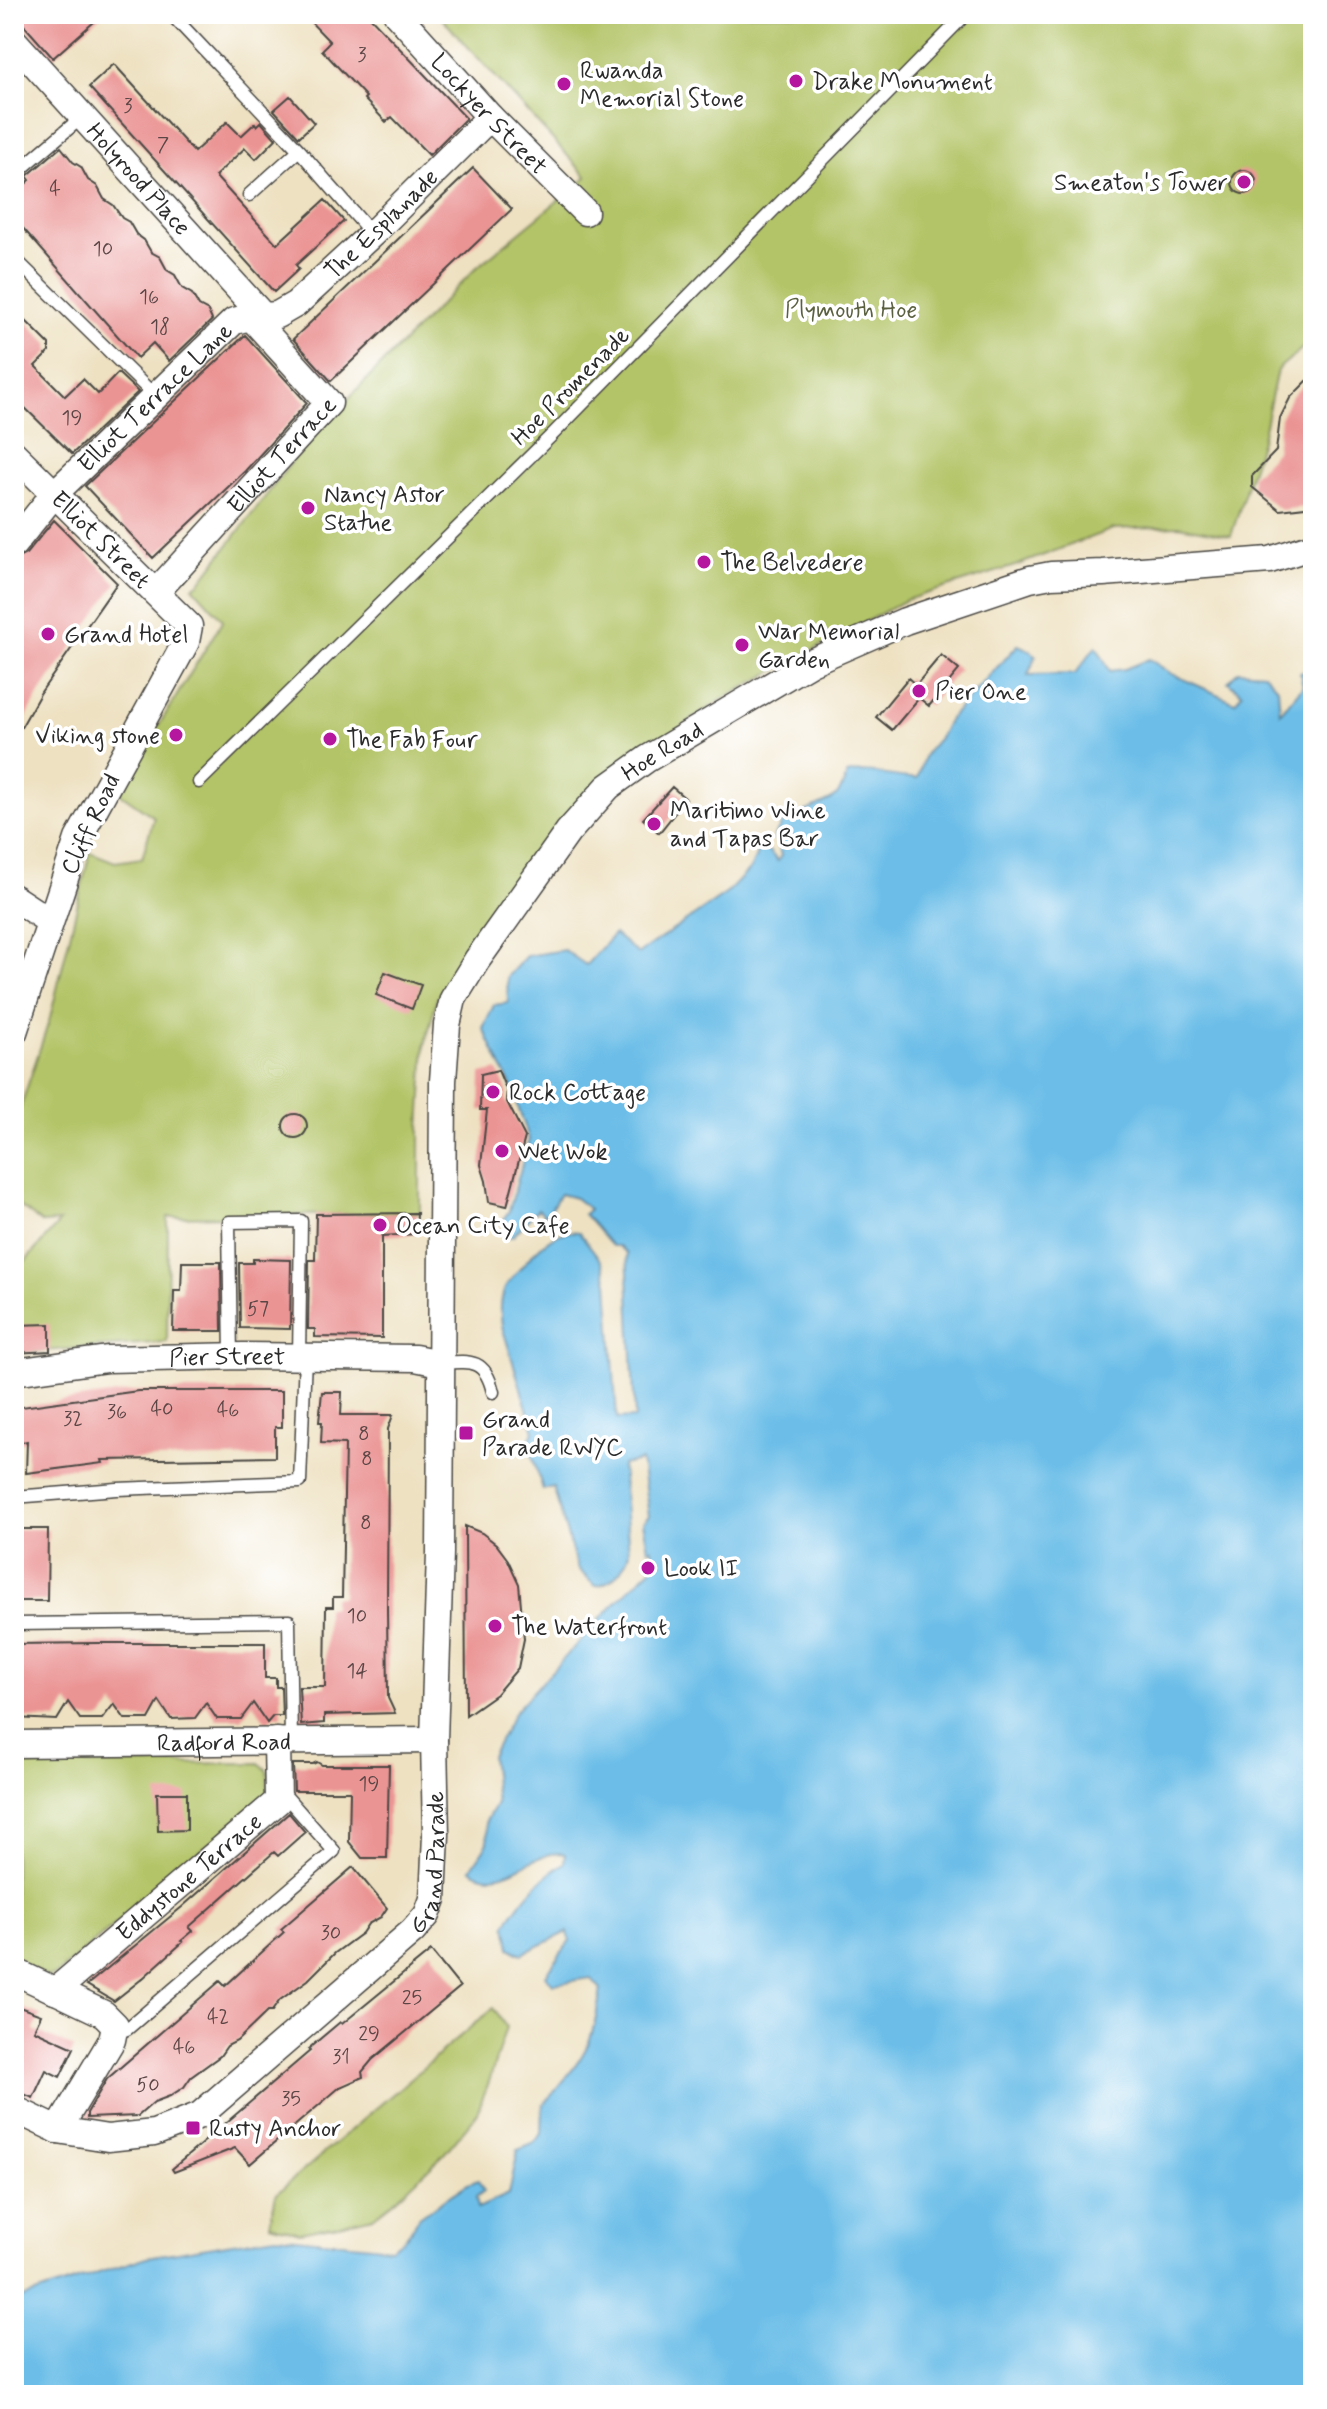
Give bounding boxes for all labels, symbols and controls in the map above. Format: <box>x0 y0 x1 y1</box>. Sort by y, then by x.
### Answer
house number: 3 <box>357 42 367 69</box>
street label: Lockyer Street <box>423 47 553 182</box>
place label: Rwanda Memorial Stone <box>580 56 744 115</box>
place label: Drake Monument <box>812 67 993 98</box>
marker: Drake Monument <box>787 72 805 90</box>
marker: Rwanda Memorial Stone <box>555 75 573 93</box>
house number: 3 <box>123 93 133 120</box>
street label: Holyrood Place <box>79 117 197 243</box>
house number: 7 <box>157 132 169 159</box>
street label: The Esplanade <box>318 163 446 287</box>
place label: Smeaton's Tower <box>1054 168 1228 199</box>
marker: Smeaton's Tower <box>1235 173 1253 191</box>
house number: 4 <box>49 176 61 203</box>
house number: 10 <box>93 236 113 263</box>
house number: 16 <box>139 284 159 311</box>
park label: Plymouth Hoe <box>785 295 917 326</box>
house number: 18 <box>150 314 170 341</box>
street label: Elliot Terrace Lane <box>72 316 240 480</box>
street label: Hoe Promenade <box>505 321 637 453</box>
street label: Elliot Terrace <box>221 391 344 521</box>
house number: 19 <box>62 405 82 432</box>
place label: Nancy Astor Statue <box>324 480 445 539</box>
street label: Elliot Street <box>44 485 156 596</box>
marker: Nancy Astor Statue <box>299 499 317 517</box>
place label: The Belvedere <box>720 548 864 579</box>
marker: The Belvedere <box>695 553 713 571</box>
place label: War Memorial Garden <box>758 617 899 676</box>
place label: Grand Hotel <box>64 620 188 651</box>
marker: Grand Hotel <box>39 625 57 643</box>
marker: War Memorial Garden <box>733 636 751 654</box>
place label: Pier One <box>935 677 1027 708</box>
marker: Pier One <box>910 682 928 700</box>
street label: Hoe Road <box>616 715 709 789</box>
place label: Viking stone <box>35 721 160 752</box>
place label: The Fab Four <box>346 725 478 756</box>
marker: Viking stone <box>167 726 185 744</box>
marker: The Fab Four <box>321 730 339 748</box>
street label: Cliff Road <box>55 769 128 880</box>
place label: Maritimo Wine and Tapas Bar <box>670 796 826 855</box>
marker: Maritimo Wine and Tapas Bar <box>645 815 663 833</box>
place label: Rock Cottage <box>509 1078 646 1109</box>
marker: Rock Cottage <box>484 1083 502 1101</box>
place label: Wet Wok <box>518 1137 608 1168</box>
marker: Wet Wok <box>493 1142 511 1160</box>
place label: Ocean City Cafe <box>396 1211 570 1242</box>
marker: Ocean City Cafe <box>371 1216 389 1234</box>
house number: 57 <box>247 1296 269 1323</box>
street label: Pier Street <box>169 1342 285 1375</box>
house number: 40 <box>150 1396 174 1423</box>
house number: 46 <box>217 1397 239 1424</box>
house number: 36 <box>107 1399 127 1426</box>
place label: Grand Parade RWYC <box>482 1405 623 1464</box>
house number: 32 <box>63 1406 83 1433</box>
house number: 8 <box>358 1421 370 1448</box>
marker: Grand Parade RWYC <box>457 1424 475 1442</box>
house number: 8 <box>361 1446 373 1473</box>
house number: 8 <box>360 1510 372 1537</box>
place label: Look II <box>664 1554 738 1585</box>
marker: Look II <box>639 1559 657 1577</box>
house number: 10 <box>347 1603 367 1630</box>
place label: The Waterfront <box>511 1612 667 1643</box>
marker: The Waterfront <box>486 1617 504 1635</box>
house number: 14 <box>346 1658 368 1685</box>
street label: Radford Road <box>157 1727 291 1761</box>
house number: 19 <box>359 1771 379 1798</box>
street label: Grand Parade <box>403 1791 453 1942</box>
street label: Eddystone Terrace <box>110 1807 269 1949</box>
house number: 30 <box>321 1920 341 1947</box>
house number: 25 <box>402 1985 422 2012</box>
house number: 42 <box>207 2004 229 2031</box>
house number: 29 <box>358 2021 380 2048</box>
house number: 46 <box>173 2034 195 2061</box>
house number: 31 <box>332 2044 350 2071</box>
house number: 50 <box>136 2072 160 2099</box>
house number: 35 <box>281 2086 301 2113</box>
place label: Rusty Anchor <box>209 2114 341 2145</box>
marker: Rusty Anchor <box>184 2119 202 2137</box>

